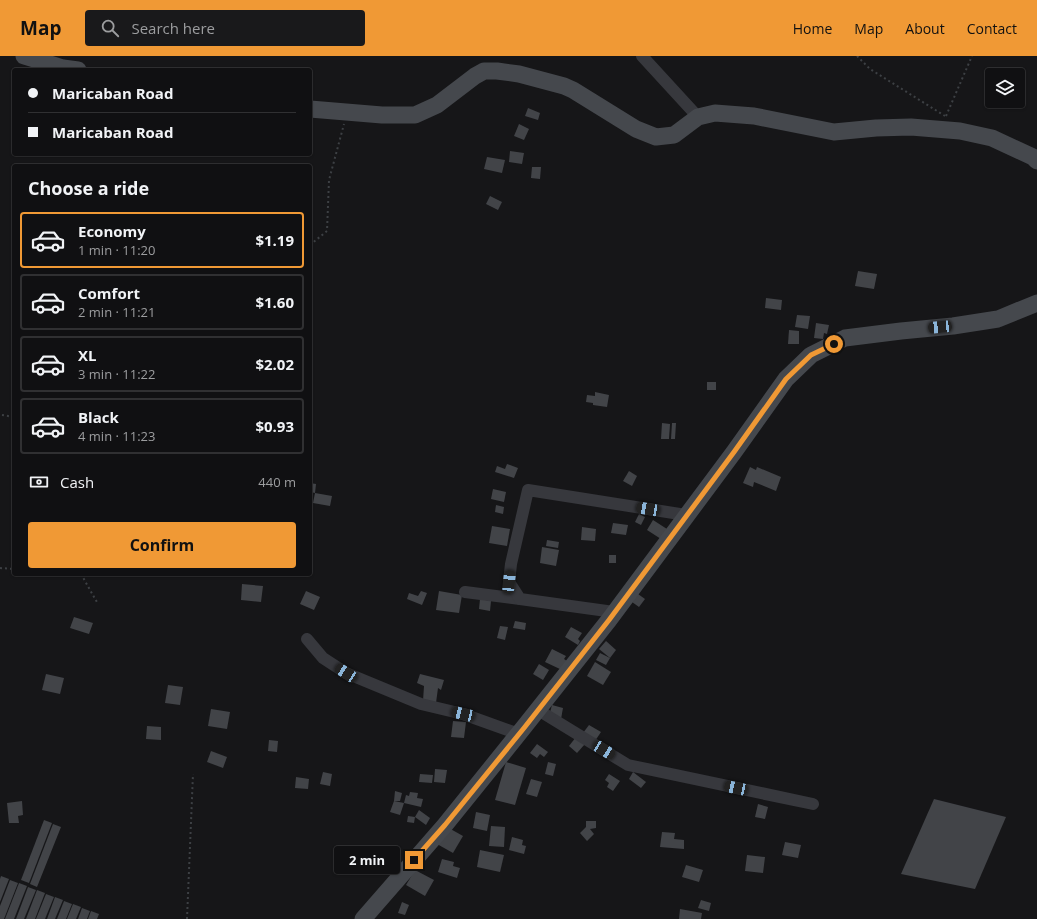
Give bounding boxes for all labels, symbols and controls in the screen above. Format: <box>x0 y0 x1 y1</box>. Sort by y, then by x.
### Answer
search box <box>85 10 365 46</box>
text: Map <box>20 15 61 41</box>
icon: search <box>99 17 121 39</box>
text: Search here <box>131 18 215 38</box>
text: Home <box>793 19 832 38</box>
text: Map <box>854 19 883 38</box>
text: About <box>905 19 945 38</box>
text: Contact <box>967 19 1017 38</box>
map controls <box>985 68 1025 108</box>
button: layers <box>985 68 1025 108</box>
text: Maricaban Road <box>52 83 173 103</box>
text: Maricaban Road <box>52 122 173 142</box>
text: Choose a ride <box>28 176 149 200</box>
text: Economy <box>78 221 146 241</box>
icon: car <box>30 222 66 258</box>
text: $1.19 <box>255 230 294 250</box>
text: 1 min · 11:20 <box>78 241 155 259</box>
text: Comfort <box>78 283 140 303</box>
icon: car <box>30 284 66 320</box>
text: $1.60 <box>255 292 294 312</box>
text: 2 min · 11:21 <box>78 303 155 321</box>
car <box>928 320 952 334</box>
route start <box>825 335 843 353</box>
text: XL <box>78 345 96 365</box>
icon: car <box>30 346 66 382</box>
text: $2.02 <box>255 354 294 374</box>
text: 3 min · 11:22 <box>78 365 155 383</box>
text: Black <box>78 407 119 427</box>
icon: car <box>30 408 66 444</box>
text: $0.93 <box>255 416 294 436</box>
text: 4 min · 11:23 <box>78 427 155 445</box>
icon: cash <box>28 471 50 493</box>
text: Cash <box>60 472 94 492</box>
text: 440 m <box>258 473 296 491</box>
car <box>635 501 661 517</box>
button: Confirm <box>28 522 296 568</box>
car <box>502 569 516 595</box>
car <box>333 661 359 685</box>
car <box>450 705 476 723</box>
car <box>591 739 617 761</box>
car <box>723 780 749 796</box>
callout: 2 min <box>334 846 400 874</box>
text: 2 min <box>349 851 385 869</box>
route end <box>405 851 423 869</box>

